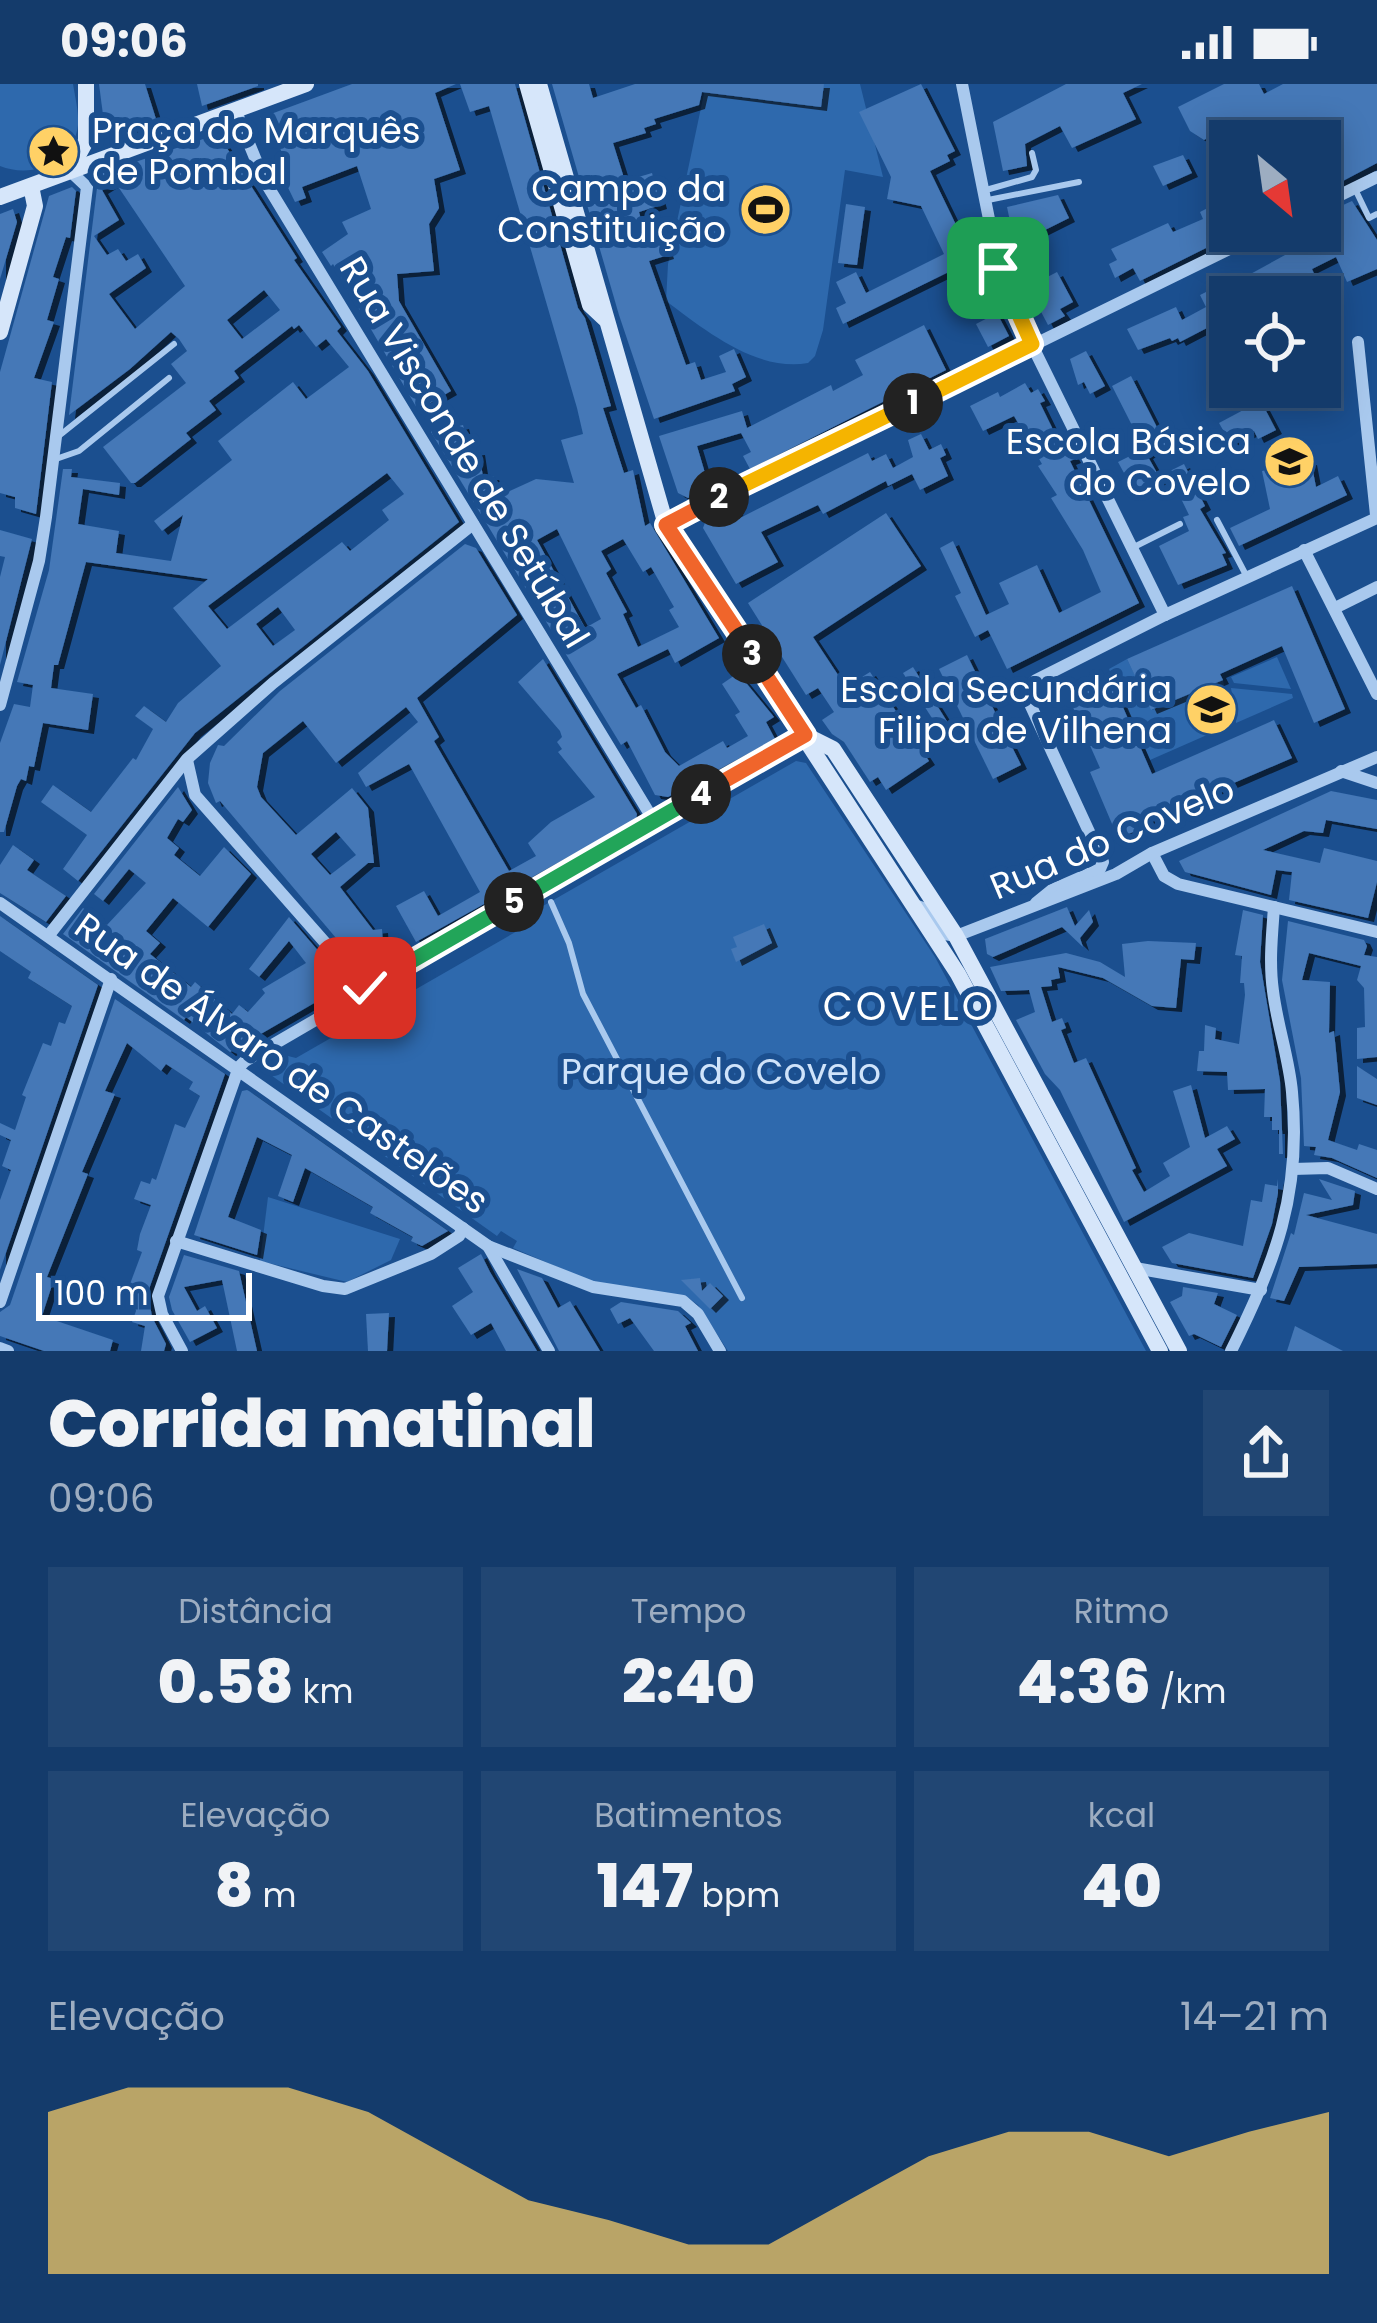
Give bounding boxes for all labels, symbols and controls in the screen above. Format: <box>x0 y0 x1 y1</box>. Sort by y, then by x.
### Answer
text: 09:06 <box>60 10 188 73</box>
place label: Praça do Marquês de Pombal <box>92 105 421 197</box>
north arrow <box>1209 120 1341 252</box>
map controls <box>1209 120 1341 408</box>
place icon: Praça do Marquês de Pombal <box>25 123 81 179</box>
place label: Campo da Constituição <box>497 163 726 255</box>
sports icon: Campo da Constituição <box>737 181 793 237</box>
pin <box>947 217 1049 319</box>
icon: arrive <box>965 235 1031 301</box>
street label: Rua Visconde de Setúbal <box>327 247 602 658</box>
button: locate <box>1209 276 1341 408</box>
pin: 1 <box>883 373 943 433</box>
text: 1 <box>907 379 919 426</box>
place label: Escola Básica do Covelo <box>1006 416 1251 508</box>
school or university icon: Escola Básica do Covelo <box>1262 434 1318 490</box>
pin: 2 <box>689 467 749 527</box>
text: 2 <box>710 473 728 520</box>
pin: 3 <box>722 624 782 684</box>
text: 3 <box>742 630 762 677</box>
place label: Escola Secundária Filipa de Vilhena <box>840 664 1172 756</box>
school or university icon: Escola Secundária Filipa de Vilhena <box>1183 682 1239 738</box>
street label: Rua do Covelo <box>982 763 1242 912</box>
pin: 4 <box>671 764 731 824</box>
text: 4 <box>690 770 712 817</box>
pin: 5 <box>484 872 544 932</box>
text: 5 <box>503 878 525 925</box>
street label: Rua de Álvaro de Castelões <box>65 901 499 1226</box>
pin <box>314 937 416 1039</box>
icon: check <box>332 955 398 1021</box>
district label: COVELO <box>823 979 995 1034</box>
park label: Parque do Covelo <box>561 1046 881 1097</box>
scale bar <box>36 1267 252 1320</box>
text: 100 m <box>54 1270 149 1317</box>
text: Corrida matinal <box>48 1378 596 1470</box>
button: share <box>1203 1390 1329 1516</box>
text: 09:06 <box>48 1471 155 1526</box>
text: Distância <box>178 1588 333 1635</box>
text: Tempo <box>631 1588 746 1635</box>
text: Ritmo <box>1074 1588 1169 1635</box>
text: 0.58 <box>158 1640 294 1724</box>
text: 2:40 <box>622 1640 755 1724</box>
text: 4:36 <box>1017 1640 1151 1724</box>
text: km <box>294 1668 353 1715</box>
text: /km <box>1151 1668 1226 1715</box>
text: Elevação <box>181 1792 330 1839</box>
text: Batimentos <box>594 1792 783 1839</box>
text: kcal <box>1088 1792 1155 1839</box>
text: 8 <box>215 1844 254 1928</box>
text: 147 <box>597 1844 693 1928</box>
text: 40 <box>1081 1844 1162 1928</box>
text: m <box>254 1872 297 1919</box>
text: bpm <box>693 1872 780 1919</box>
text: Elevação <box>48 1989 225 2044</box>
text: 14–21 m <box>1180 1989 1329 2044</box>

